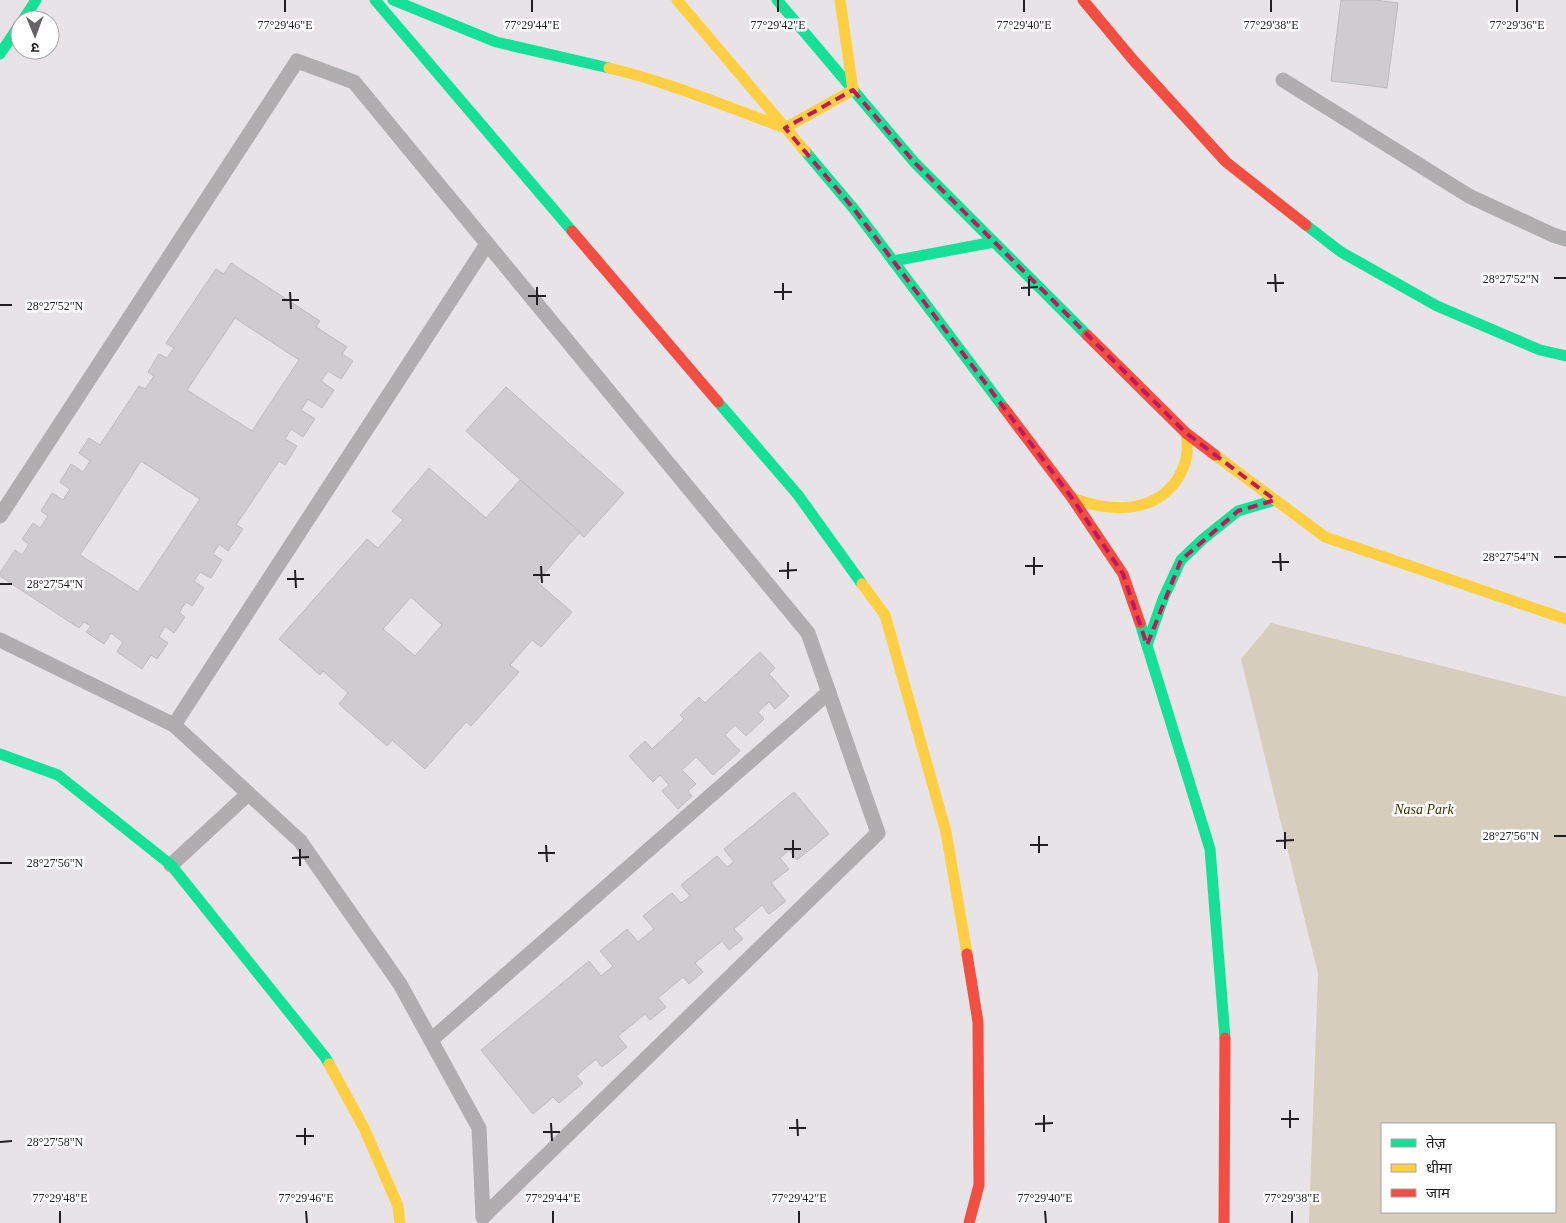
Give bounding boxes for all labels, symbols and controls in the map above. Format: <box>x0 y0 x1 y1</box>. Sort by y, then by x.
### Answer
north arrow <box>10 10 60 60</box>
text: 77°29'46"E <box>257 18 313 32</box>
text: 77°29'44"E <box>504 18 560 32</box>
text: 77°29'42"E <box>750 18 806 32</box>
text: 77°29'40"E <box>996 18 1052 32</box>
text: 77°29'38"E <box>1243 18 1299 32</box>
text: 77°29'36"E <box>1489 18 1545 32</box>
text: उ <box>30 40 39 55</box>
text: 28°27'52"N <box>1483 272 1540 286</box>
text: 28°27'52"N <box>27 299 84 313</box>
text: 28°27'54"N <box>1483 550 1540 564</box>
text: 28°27'54"N <box>27 577 84 591</box>
park label: Nasa Park <box>1393 802 1455 817</box>
text: 28°27'56"N <box>1483 829 1540 843</box>
text: 28°27'56"N <box>27 856 84 870</box>
legend <box>1381 1123 1556 1213</box>
text: तेज़ <box>1426 1134 1447 1151</box>
text: 28°27'58"N <box>27 1135 84 1149</box>
text: धीमा <box>1426 1160 1453 1176</box>
text: जाम <box>1426 1185 1451 1201</box>
text: 77°29'48"E <box>32 1191 88 1205</box>
text: 77°29'46"E <box>278 1191 334 1205</box>
text: 77°29'44"E <box>525 1191 581 1205</box>
text: 77°29'42"E <box>771 1191 827 1205</box>
text: 77°29'40"E <box>1017 1191 1073 1205</box>
text: 77°29'38"E <box>1264 1191 1320 1205</box>

